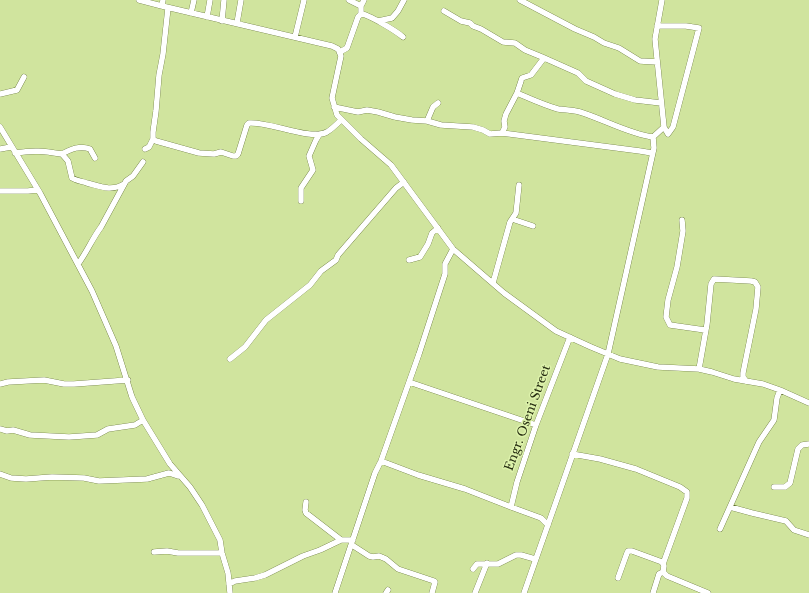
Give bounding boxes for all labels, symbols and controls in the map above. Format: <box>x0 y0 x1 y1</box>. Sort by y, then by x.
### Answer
street label: Engr. Oseni Street <box>502 363 554 473</box>

